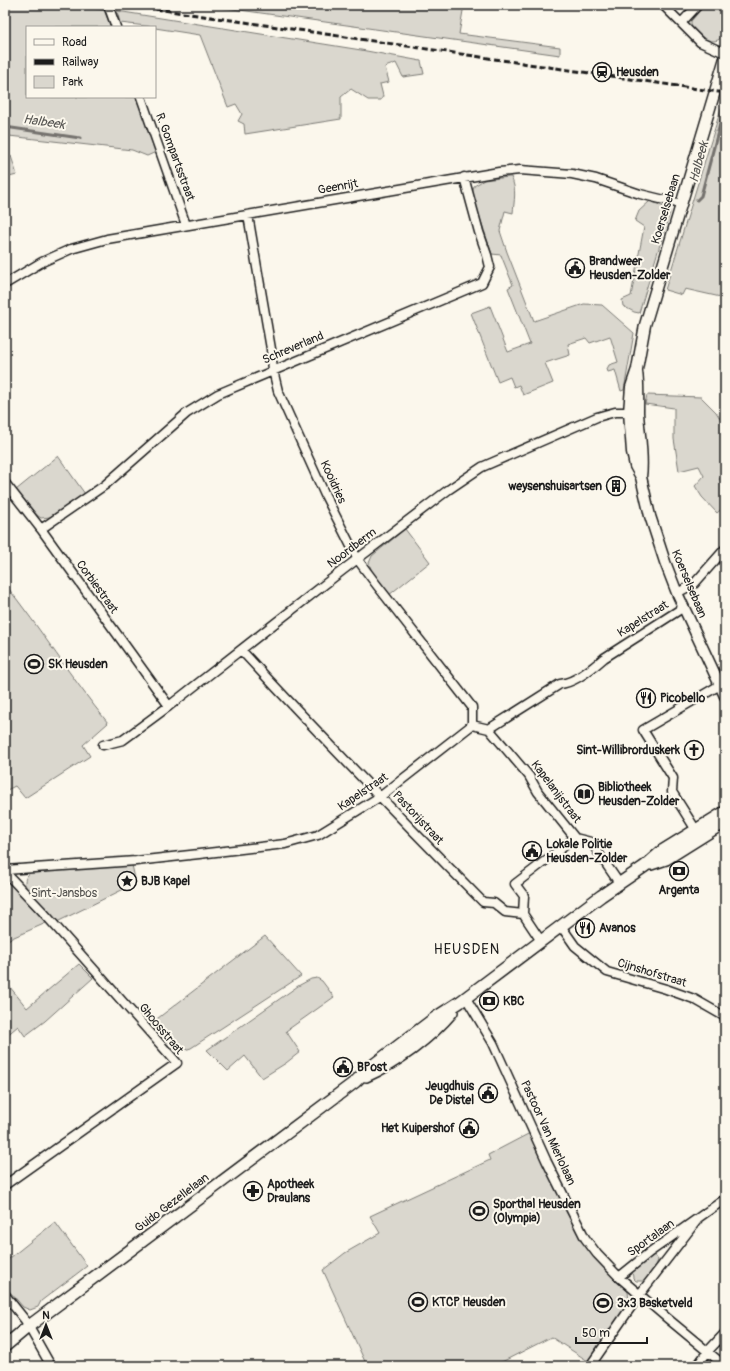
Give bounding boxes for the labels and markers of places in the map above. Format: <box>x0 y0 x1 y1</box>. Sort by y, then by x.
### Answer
station icon: Heusden <box>591 61 613 83</box>
place label: Heusden <box>616 65 659 80</box>
place label: Brandweer Heusden-Zolder <box>589 254 671 283</box>
public building icon: Brandweer Heusden-Zolder <box>564 257 586 279</box>
building icon: weysenshuisartsen <box>605 475 627 497</box>
place label: weysenshuisartsen <box>508 479 602 494</box>
sports icon: SK Heusden <box>23 653 45 675</box>
place label: SK Heusden <box>48 657 108 672</box>
restaurant icon: Picobello <box>635 687 657 709</box>
place label: Picobello <box>660 691 706 706</box>
church icon: Sint-Willibrorduskerk <box>683 739 705 761</box>
place label: Sint-Willibrorduskerk <box>576 743 681 758</box>
place label: Bibliotheek Heusden-Zolder <box>598 780 680 809</box>
library icon: Bibliotheek Heusden-Zolder <box>573 783 595 805</box>
place label: Lokale Politie Heusden-Zolder <box>546 837 628 866</box>
public building icon: Lokale Politie Heusden-Zolder <box>521 840 543 862</box>
bank icon: Argenta <box>668 860 690 882</box>
place icon: BJB Kapel <box>116 870 138 892</box>
place label: BJB Kapel <box>141 874 190 889</box>
place label: Argenta <box>659 883 700 898</box>
restaurant icon: Avanos <box>574 917 596 939</box>
place label: Avanos <box>599 921 636 936</box>
bank icon: KBC <box>478 990 500 1012</box>
place label: KBC <box>503 994 525 1009</box>
public building icon: BPost <box>332 1056 354 1078</box>
place label: BPost <box>357 1060 388 1075</box>
place label: Jeugdhuis De Distel <box>425 1079 475 1108</box>
public building icon: Jeugdhuis De Distel <box>477 1082 499 1104</box>
public building icon: Het Kuipershof <box>458 1117 480 1139</box>
place label: Het Kuipershof <box>381 1121 455 1136</box>
place label: Apotheek Draulans <box>267 1177 315 1206</box>
pharmacy icon: Apotheek Draulans <box>242 1180 264 1202</box>
place label: Sporthal Heusden (Olympia) <box>493 1197 581 1226</box>
sports icon: Sporthal Heusden (Olympia) <box>468 1200 490 1222</box>
sports icon: KTCP Heusden <box>407 1291 429 1313</box>
sports icon: 3x3 Basketveld <box>592 1292 614 1314</box>
place label: KTCP Heusden <box>432 1295 506 1310</box>
place label: 3x3 Basketveld <box>617 1296 693 1311</box>

